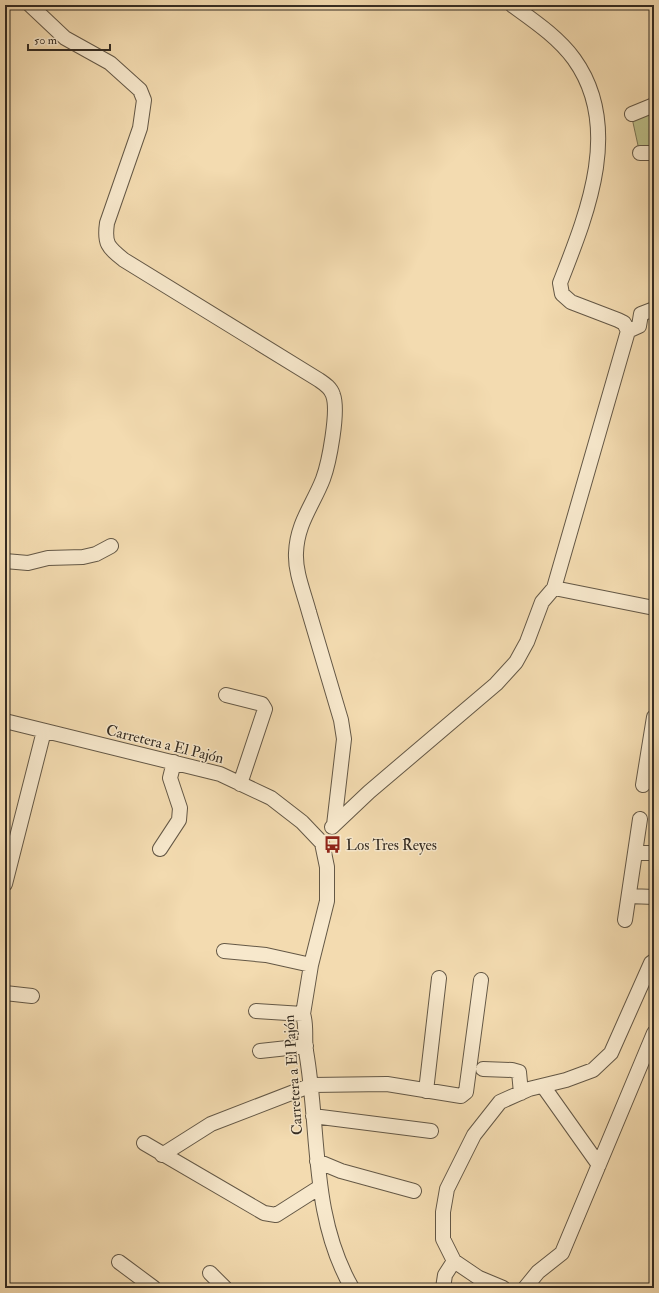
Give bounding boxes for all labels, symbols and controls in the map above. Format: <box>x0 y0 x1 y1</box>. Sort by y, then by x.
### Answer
scale bar <box>28 26 110 52</box>
text: 50 m <box>34 33 58 48</box>
street label: Carretera a El Pajón <box>104 721 226 768</box>
bus stop icon: Los Tres Reyes <box>323 835 343 855</box>
place label: Los Tres Reyes <box>346 836 437 855</box>
street label: Carretera a El Pajón <box>280 1014 307 1136</box>

